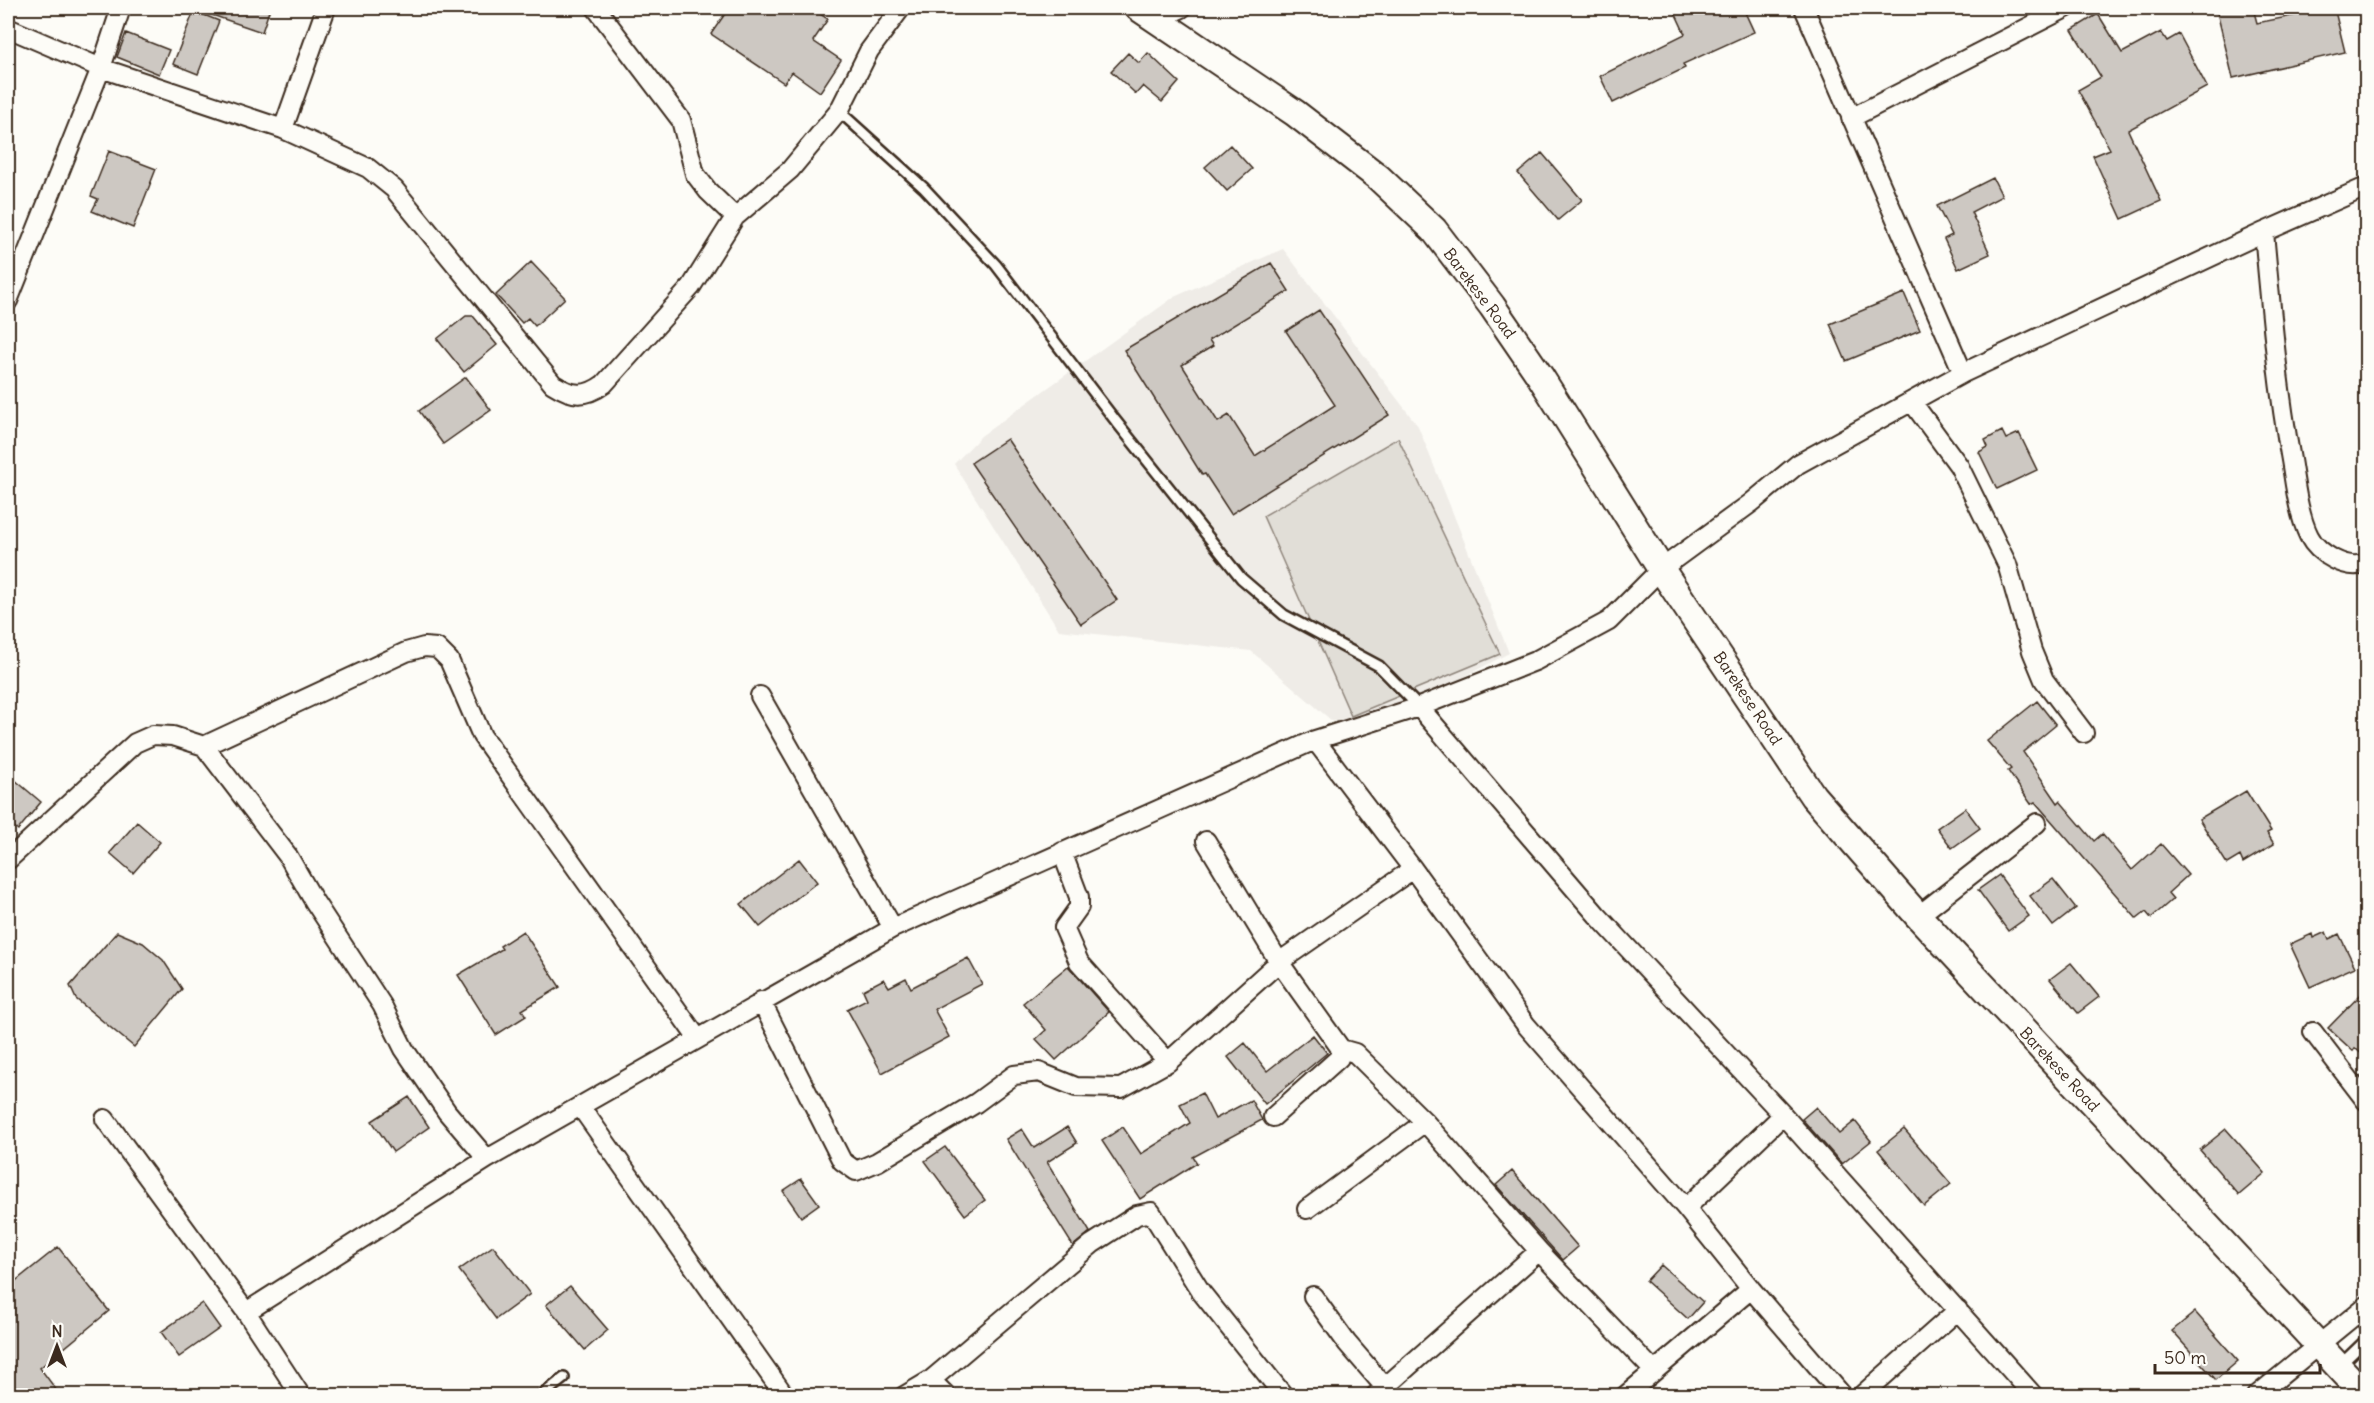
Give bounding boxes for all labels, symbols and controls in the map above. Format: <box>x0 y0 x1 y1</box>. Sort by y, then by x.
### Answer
street label: Barekese Road <box>1439 244 1521 342</box>
street label: Barekese Road <box>1709 648 1787 748</box>
street label: Barekese Road <box>2016 1023 2104 1115</box>
north arrow <box>27 1316 87 1376</box>
text: N <box>51 1321 63 1341</box>
scale bar <box>2155 1337 2320 1375</box>
text: 50 m <box>2164 1346 2206 1369</box>

